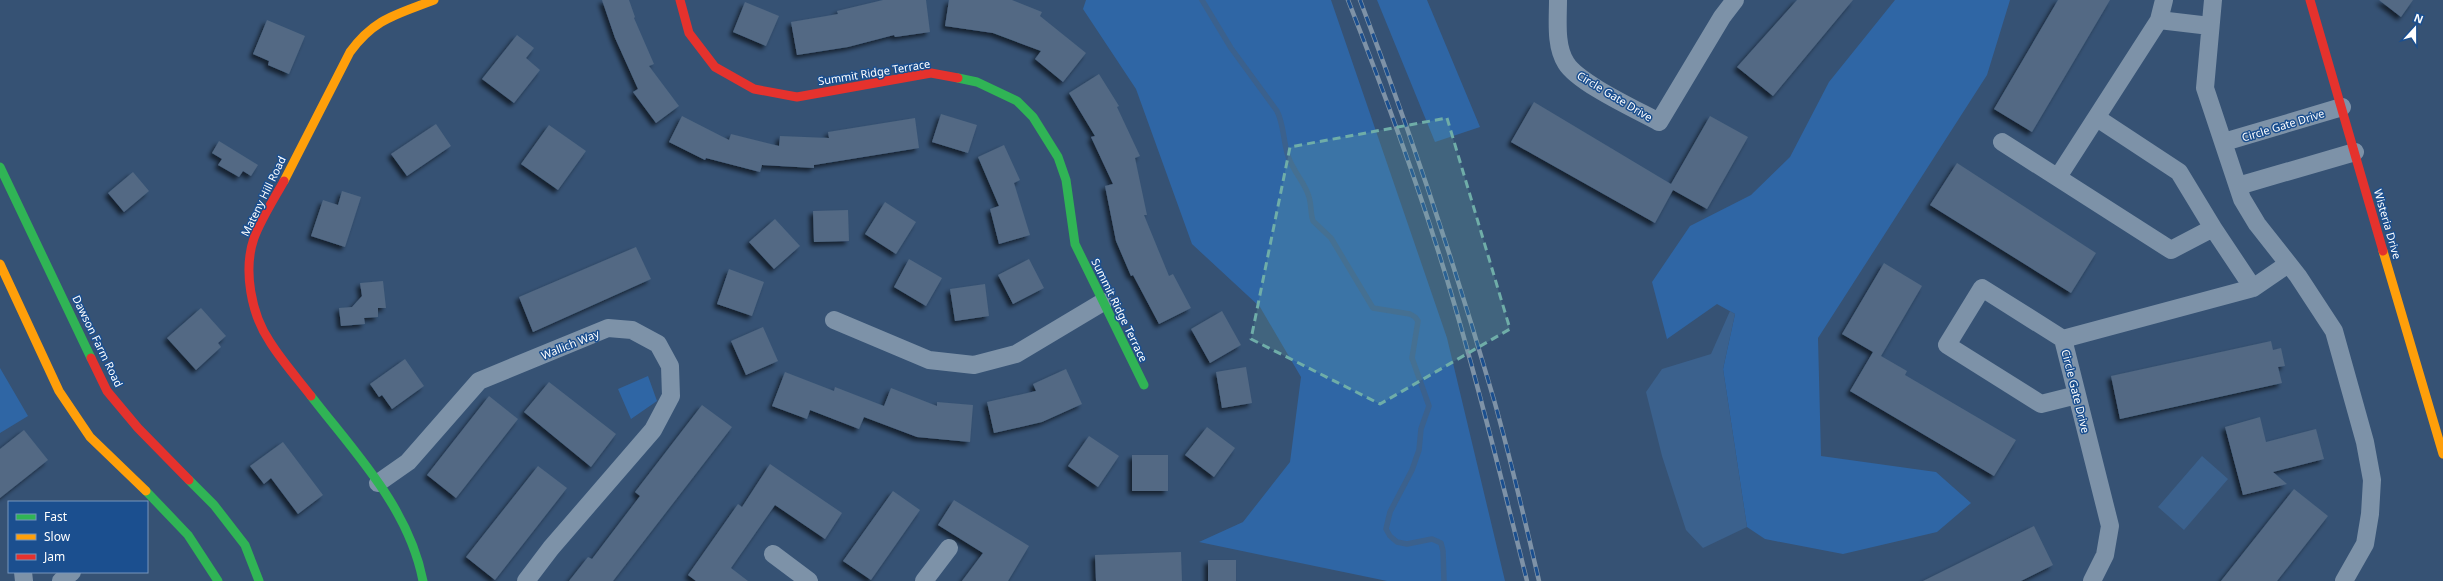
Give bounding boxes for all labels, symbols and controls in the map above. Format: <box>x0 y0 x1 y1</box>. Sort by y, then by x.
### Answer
north arrow <box>2395 8 2435 48</box>
text: N <box>2412 10 2426 27</box>
street label: Summit Ridge Terrace <box>817 56 931 88</box>
street label: Circle Gate Drive <box>1574 67 1656 125</box>
street label: Circle Gate Drive <box>2240 105 2326 145</box>
street label: Mateny Hill Road <box>237 153 289 239</box>
street label: Wisteria Drive <box>2371 187 2405 261</box>
street label: Summit Ridge Terrace <box>1088 256 1152 364</box>
street label: Dawson Farm Road <box>69 293 127 389</box>
street label: Wallich Way <box>539 325 602 362</box>
street label: Circle Gate Drive <box>2058 348 2094 434</box>
legend <box>8 501 148 573</box>
text: Fast <box>44 508 68 525</box>
text: Slow <box>44 528 71 545</box>
text: Jam <box>43 548 65 565</box>

